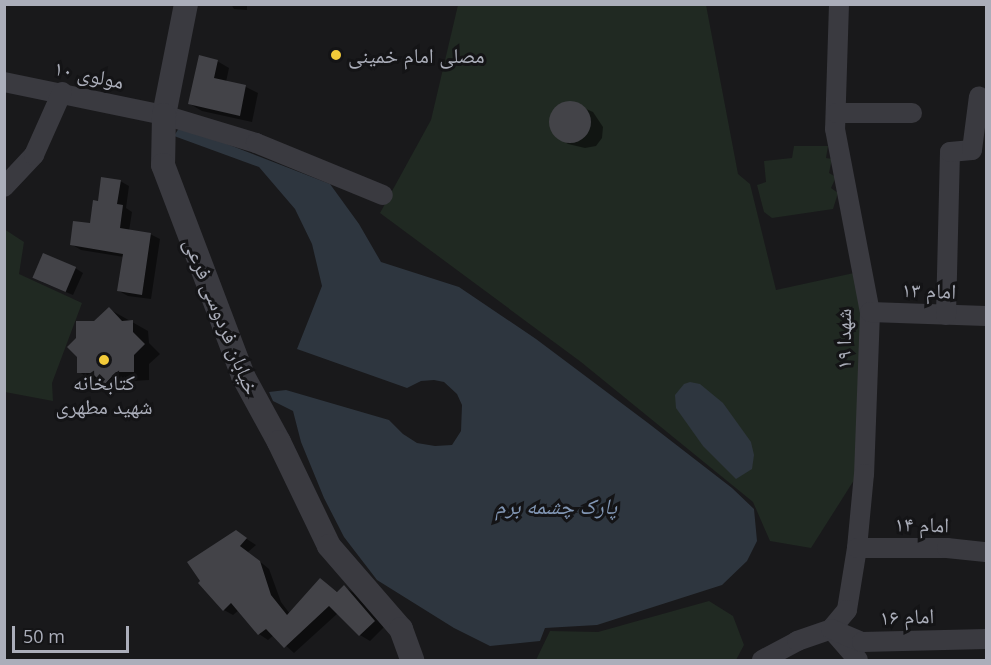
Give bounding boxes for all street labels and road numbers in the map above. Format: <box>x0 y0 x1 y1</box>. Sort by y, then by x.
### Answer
street label: مولوی ۱۰ <box>52 54 126 94</box>
street label: خیابان فردوسی فرعی <box>179 234 265 398</box>
street label: امام ۱۳ <box>901 276 957 304</box>
street label: شهدا ۱۹ <box>830 308 856 370</box>
street label: امام ۱۴ <box>895 511 949 537</box>
street label: امام ۱۶ <box>879 602 935 630</box>

